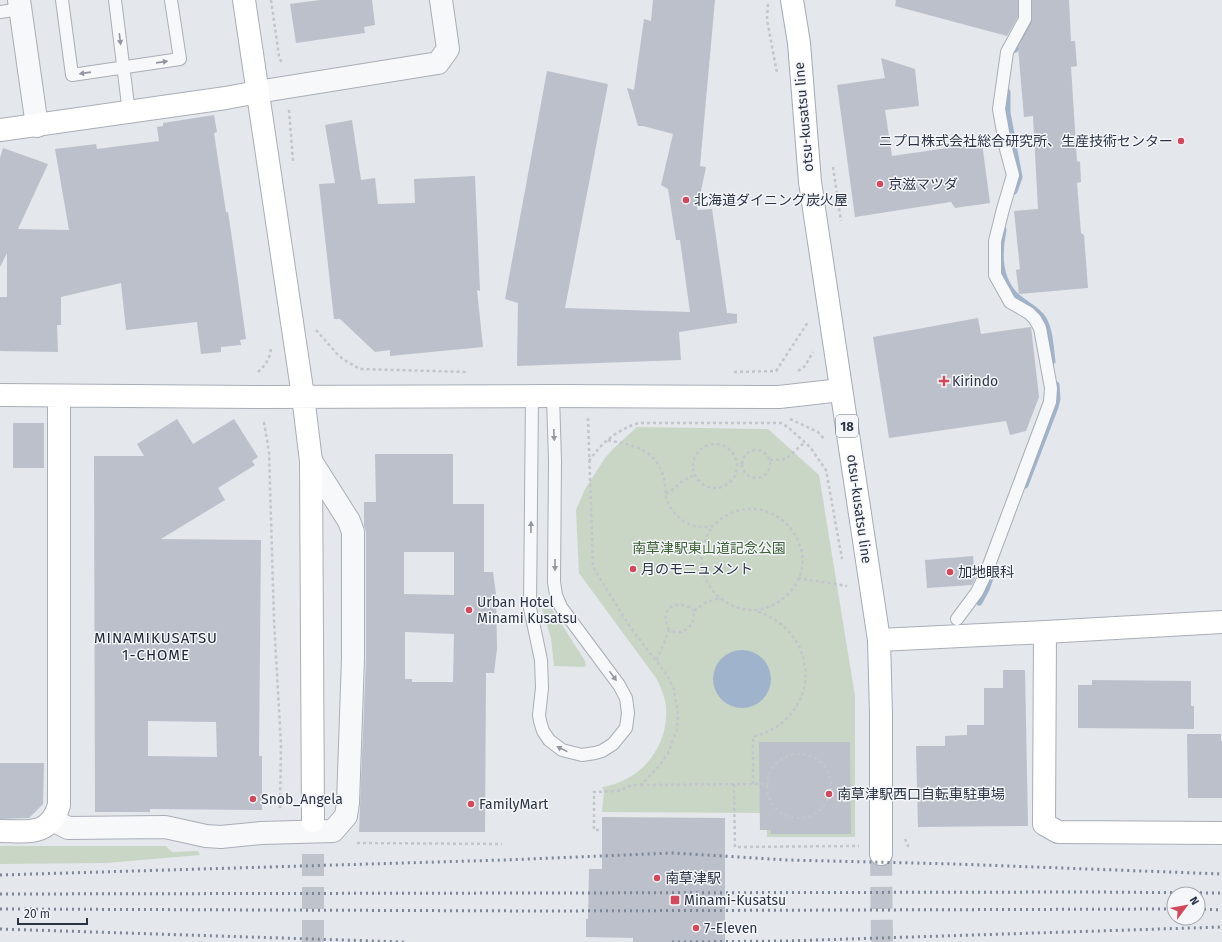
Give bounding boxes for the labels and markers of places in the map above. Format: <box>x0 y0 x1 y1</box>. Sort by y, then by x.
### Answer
place label: ニプロ株式会社総合研究所、生産技術センター <box>879 133 1173 150</box>
marker: ニプロ株式会社総合研究所、生産技術センター <box>1176 136 1186 146</box>
place label: 京滋マツダ <box>888 176 958 193</box>
marker: 京滋マツダ <box>875 179 885 189</box>
place label: 北海道ダイニング炭火屋 <box>694 192 848 209</box>
marker: 北海道ダイニング炭火屋 <box>681 195 691 205</box>
place label: Kirindo <box>952 373 998 390</box>
marker: Kirindo <box>939 376 949 386</box>
place label: 月のモニュメント <box>641 561 753 578</box>
marker: 月のモニュメント <box>628 564 638 574</box>
place label: 加地眼科 <box>958 564 1014 581</box>
marker: 加地眼科 <box>945 567 955 577</box>
place label: Urban Hotel Minami Kusatsu <box>477 594 577 627</box>
marker: Urban Hotel Minami Kusatsu <box>464 605 474 615</box>
place label: 南草津駅西口自転車駐車場 <box>837 786 1005 803</box>
marker: 南草津駅西口自転車駐車場 <box>824 789 834 799</box>
place label: Snob_Angela <box>261 791 343 808</box>
marker: Snob_Angela <box>248 794 258 804</box>
place label: FamilyMart <box>479 796 549 813</box>
marker: FamilyMart <box>466 799 476 809</box>
place label: 南草津駅 <box>665 870 721 887</box>
marker: 南草津駅 <box>652 873 662 883</box>
place label: Minami-Kusatsu <box>684 892 786 909</box>
marker: Minami-Kusatsu <box>669 894 681 906</box>
place label: 7-Eleven <box>704 920 758 937</box>
marker: 7-Eleven <box>691 923 701 933</box>

